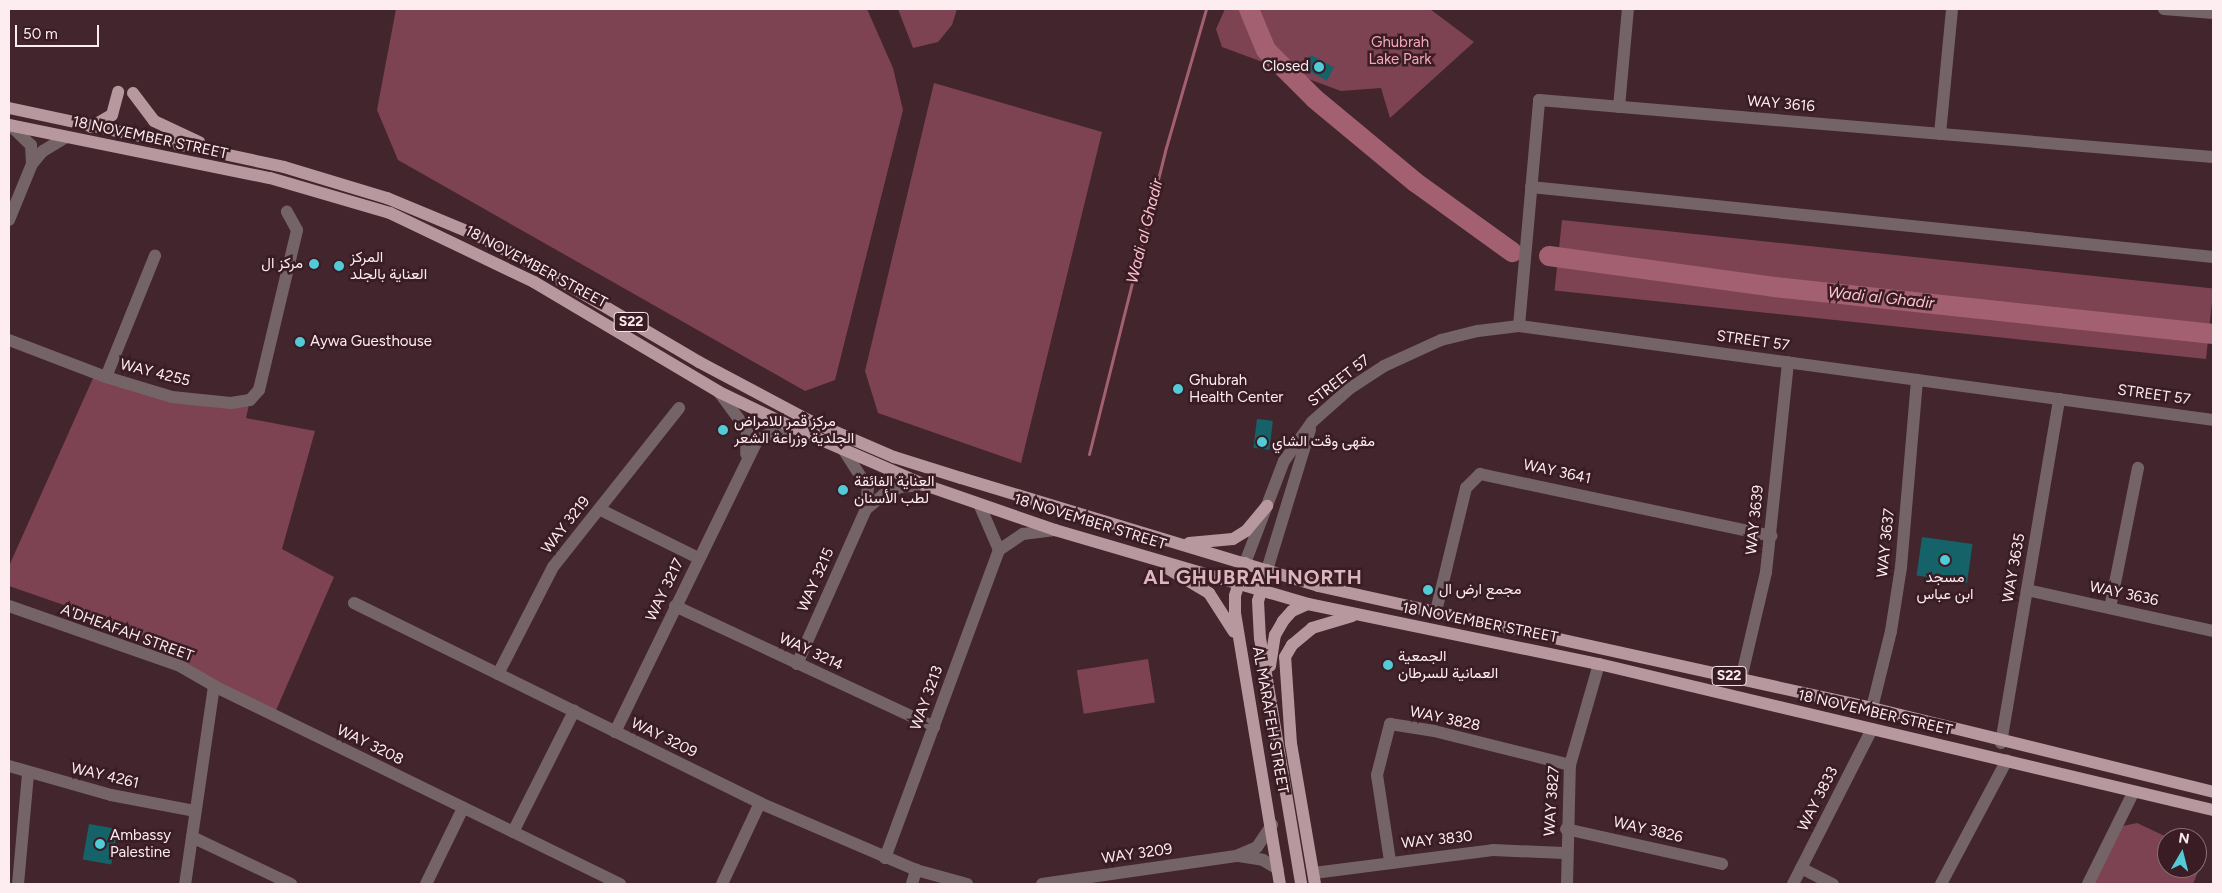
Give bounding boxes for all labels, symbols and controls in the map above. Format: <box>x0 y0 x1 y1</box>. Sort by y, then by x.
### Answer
scale bar <box>18 15 101 47</box>
text: 50 m <box>23 25 58 43</box>
park label: Ghubrah Lake Park <box>1369 33 1431 68</box>
place label: Closed <box>1262 58 1309 76</box>
marker: Closed <box>1313 61 1325 73</box>
street label: WAY 3616 <box>1746 92 1816 116</box>
street label: 18 NOVEMBER STREET <box>71 113 229 163</box>
water label: Wadi al Ghadir <box>1123 177 1167 285</box>
street label: 18 NOVEMBER STREET <box>462 222 610 312</box>
place label: المركز العناية بالجلد <box>350 248 427 283</box>
place label: مركز ال <box>261 255 303 273</box>
marker: مركز ال <box>307 257 321 271</box>
marker: المركز العناية بالجلد <box>332 259 346 273</box>
water label: Wadi al Ghadir <box>1827 283 1935 313</box>
road number: S22 <box>614 311 648 334</box>
street label: STREET 57 <box>1715 327 1791 355</box>
place label: Aywa Guesthouse <box>310 333 432 351</box>
marker: Aywa Guesthouse <box>294 336 306 348</box>
street label: STREET 57 <box>1305 351 1373 411</box>
street label: WAY 4255 <box>118 356 192 390</box>
place label: Ghubrah Health Center <box>1189 371 1283 406</box>
street label: STREET 57 <box>2116 381 2192 409</box>
marker: Ghubrah Health Center <box>1171 382 1185 396</box>
place label: مركز قمر للامراض الجلدية وزراعة الشعر <box>734 412 854 447</box>
marker: مركز قمر للامراض الجلدية وزراعة الشعر <box>716 423 730 437</box>
place label: مقهى وقت الشاي <box>1272 433 1375 451</box>
marker: مقهى وقت الشاي <box>1256 436 1268 448</box>
street label: WAY 3641 <box>1521 456 1593 488</box>
place label: العناية الفائقة لطب الأسنان <box>854 472 935 507</box>
marker: العناية الفائقة لطب الأسنان <box>836 483 850 497</box>
street label: WAY 3639 <box>1742 484 1768 556</box>
street label: 18 NOVEMBER STREET <box>1012 490 1168 554</box>
street label: WAY 3219 <box>538 493 594 557</box>
street label: WAY 3637 <box>1873 507 1899 579</box>
street label: WAY 3635 <box>1999 532 2029 604</box>
street label: WAY 3215 <box>794 545 838 615</box>
marker: مسجد ابن عباس <box>1939 554 1951 566</box>
street label: WAY 3217 <box>642 556 688 624</box>
district label: AL GHUBRAH NORTH <box>1141 565 1365 589</box>
place label: مسجد ابن عباس <box>1916 568 1974 603</box>
street label: WAY 3636 <box>2088 578 2160 610</box>
place label: مجمع ارض ال <box>1439 581 1521 599</box>
marker: مجمع ارض ال <box>1421 583 1435 597</box>
street label: 18 NOVEMBER STREET <box>1401 599 1559 647</box>
street label: A'DHEAFAH STREET <box>58 601 196 665</box>
street label: WAY 3214 <box>776 629 846 675</box>
street label: AL MARAFEH STREET <box>1248 645 1292 795</box>
place label: الجمعية العمانية للسرطان <box>1398 647 1498 682</box>
marker: الجمعية العمانية للسرطان <box>1382 659 1394 671</box>
street label: WAY 3213 <box>907 663 947 733</box>
road number: S22 <box>1712 664 1746 688</box>
street label: 18 NOVEMBER STREET <box>1796 686 1954 740</box>
street label: WAY 3828 <box>1408 703 1482 735</box>
street label: WAY 3209 <box>628 714 700 762</box>
street label: WAY 3208 <box>334 721 406 769</box>
street label: WAY 4261 <box>69 759 141 793</box>
street label: WAY 3833 <box>1794 764 1842 834</box>
street label: WAY 3827 <box>1541 765 1563 837</box>
street label: WAY 3826 <box>1611 813 1685 847</box>
place label: Ambassy Palestine <box>110 826 171 861</box>
street label: WAY 3830 <box>1400 827 1474 853</box>
north arrow <box>2157 828 2207 878</box>
text: N <box>2177 829 2191 848</box>
marker: Ambassy Palestine <box>94 838 106 850</box>
street label: WAY 3209 <box>1100 840 1174 868</box>

